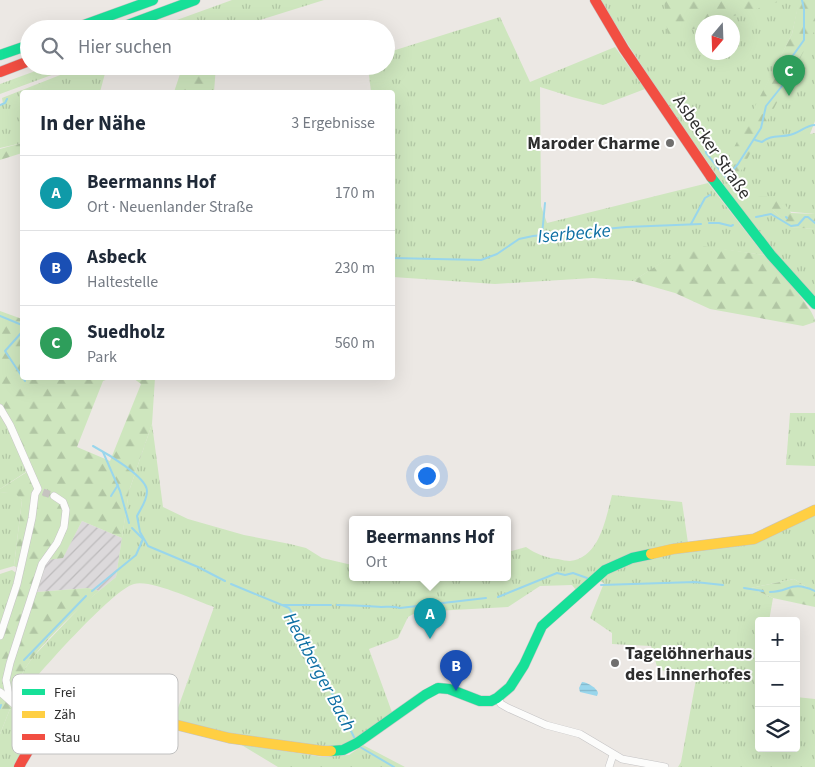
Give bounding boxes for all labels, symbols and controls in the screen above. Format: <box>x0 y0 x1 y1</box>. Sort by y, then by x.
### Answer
north arrow <box>695 15 740 60</box>
search box <box>20 20 395 75</box>
icon: search <box>38 34 66 62</box>
text: Hier suchen <box>78 34 172 61</box>
pin: C <box>773 55 805 96</box>
street label: Asbecker Straße <box>667 90 757 204</box>
text: In der Nähe <box>40 108 146 138</box>
text: 3 Ergebnisse <box>291 112 375 134</box>
place label: Maroder Charme <box>527 131 660 156</box>
marker: Maroder Charme <box>664 137 676 149</box>
text: Beermanns Hof <box>87 169 216 196</box>
text: A <box>51 182 61 204</box>
text: 170 m <box>335 182 375 204</box>
text: Ort · Neuenlander Straße <box>87 196 253 218</box>
water label: Iserbecke <box>536 217 612 251</box>
text: Asbeck <box>87 244 147 271</box>
text: B <box>51 257 61 279</box>
text: 230 m <box>335 257 375 279</box>
text: Haltestelle <box>87 271 158 293</box>
text: Suedholz <box>87 319 165 346</box>
text: C <box>51 332 61 354</box>
text: 560 m <box>335 332 375 354</box>
text: Park <box>87 346 117 368</box>
your location <box>414 463 440 489</box>
popup <box>349 516 511 581</box>
text: Beermanns Hof <box>366 524 494 551</box>
text: Ort <box>366 551 387 573</box>
pin: A <box>414 598 446 639</box>
water label: Hedtberger Bach <box>276 608 362 736</box>
map controls <box>755 617 800 752</box>
button: + <box>755 617 800 662</box>
place label: Tagelöhnerhaus des Linnerhofes <box>625 641 752 687</box>
pin: B <box>440 650 472 691</box>
marker: Tagelöhnerhaus des Linnerhofes <box>609 657 621 669</box>
button: − <box>755 662 800 707</box>
legend <box>12 674 178 754</box>
text: Frei <box>54 683 76 703</box>
text: Zäh <box>54 705 76 725</box>
button: layers <box>755 707 800 752</box>
text: Stau <box>54 728 80 748</box>

